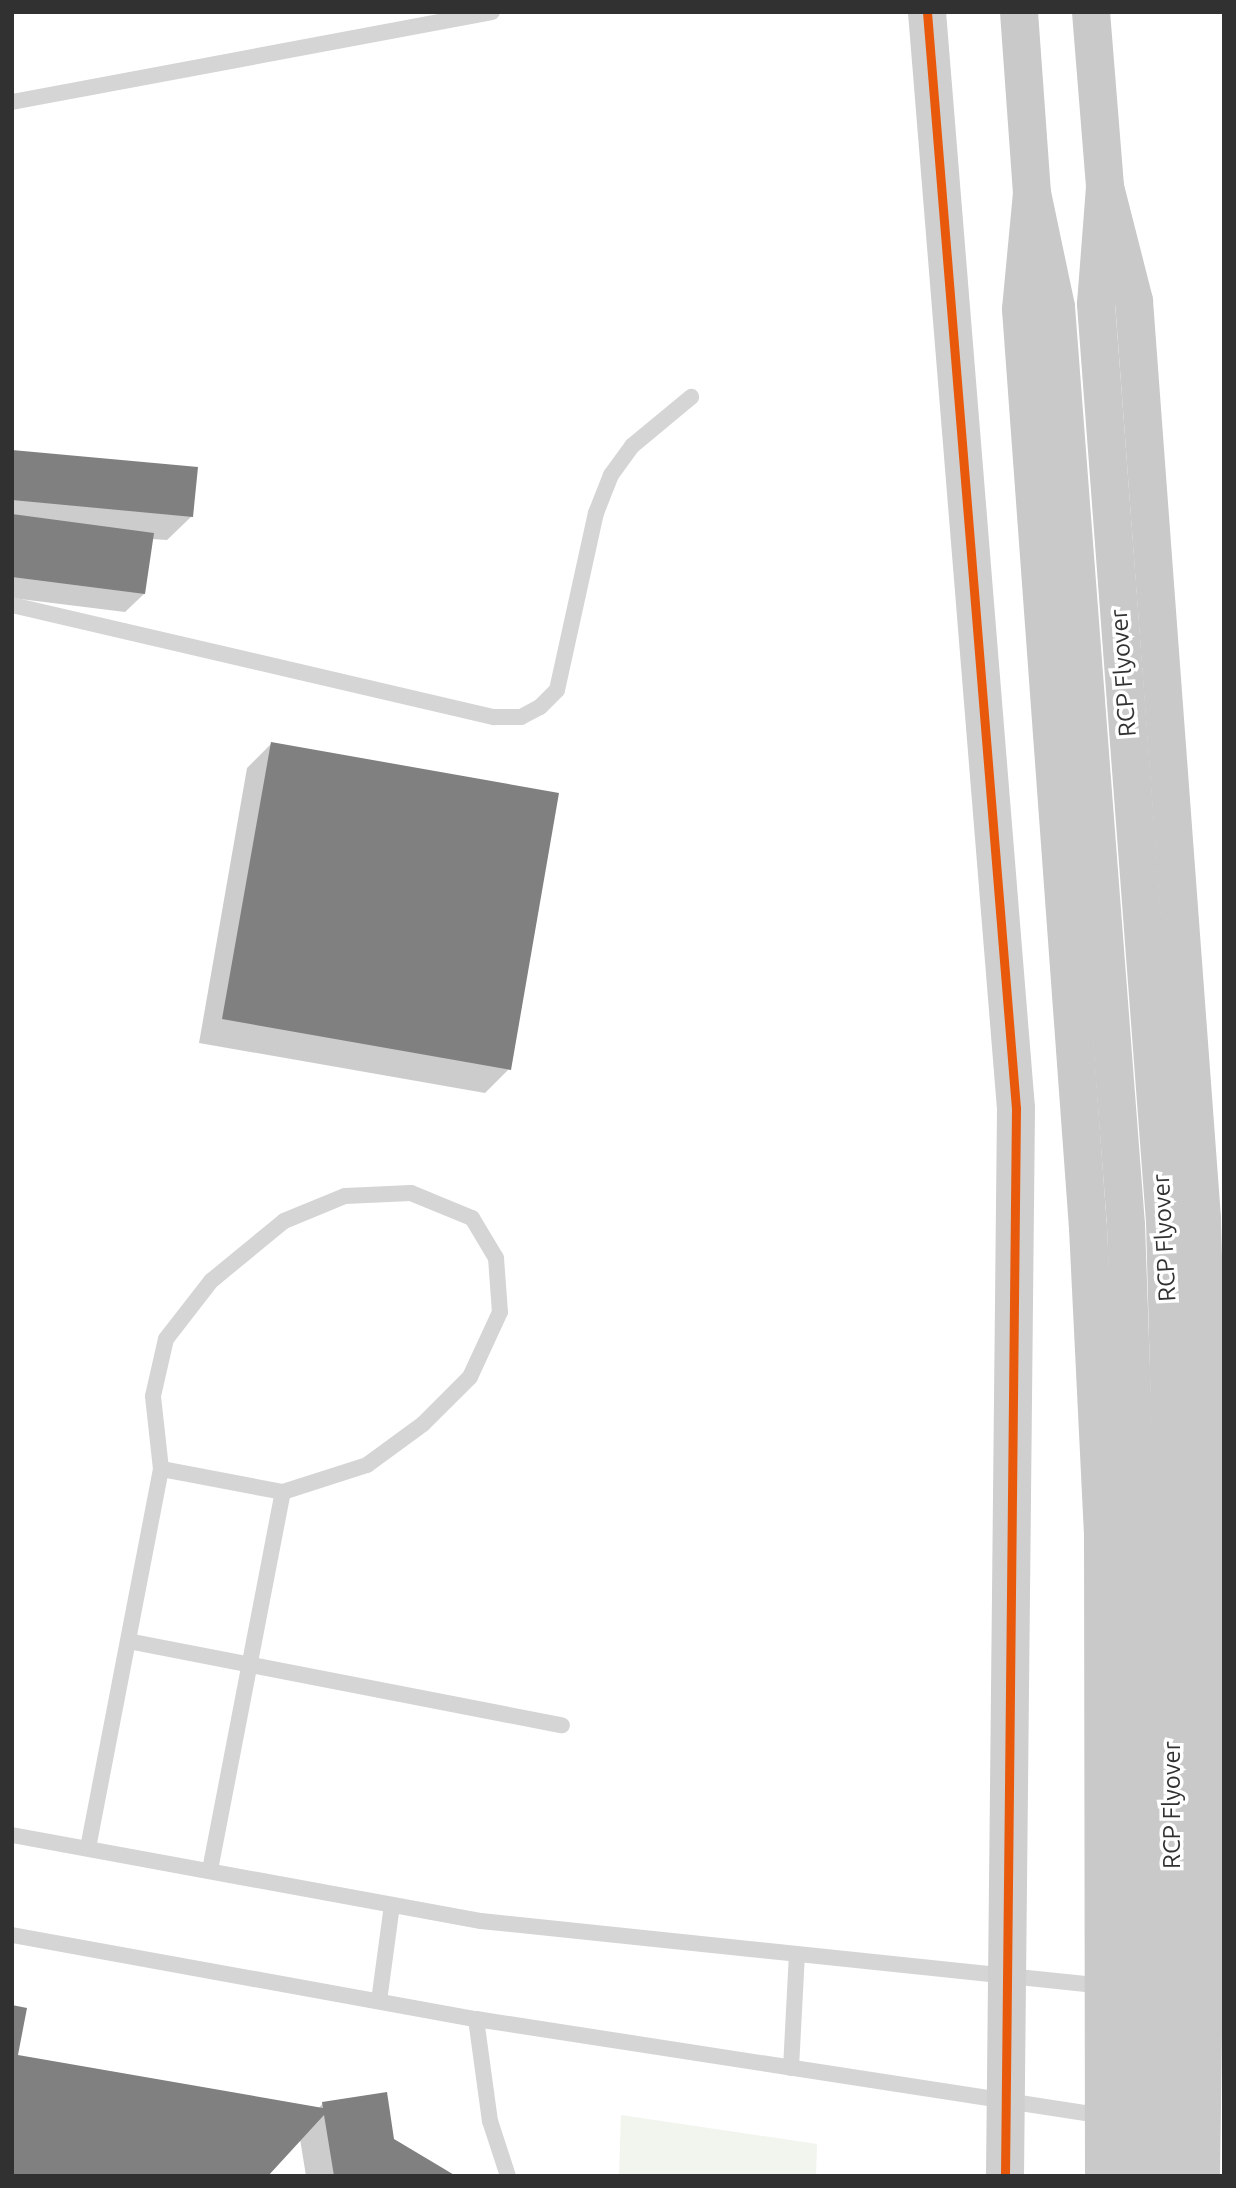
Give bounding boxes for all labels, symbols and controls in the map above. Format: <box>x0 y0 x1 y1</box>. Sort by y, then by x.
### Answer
street label: RCP Flyover <box>1104 608 1142 738</box>
street label: RCP Flyover <box>1146 1173 1182 1303</box>
street label: RCP Flyover <box>1158 1741 1186 1869</box>

